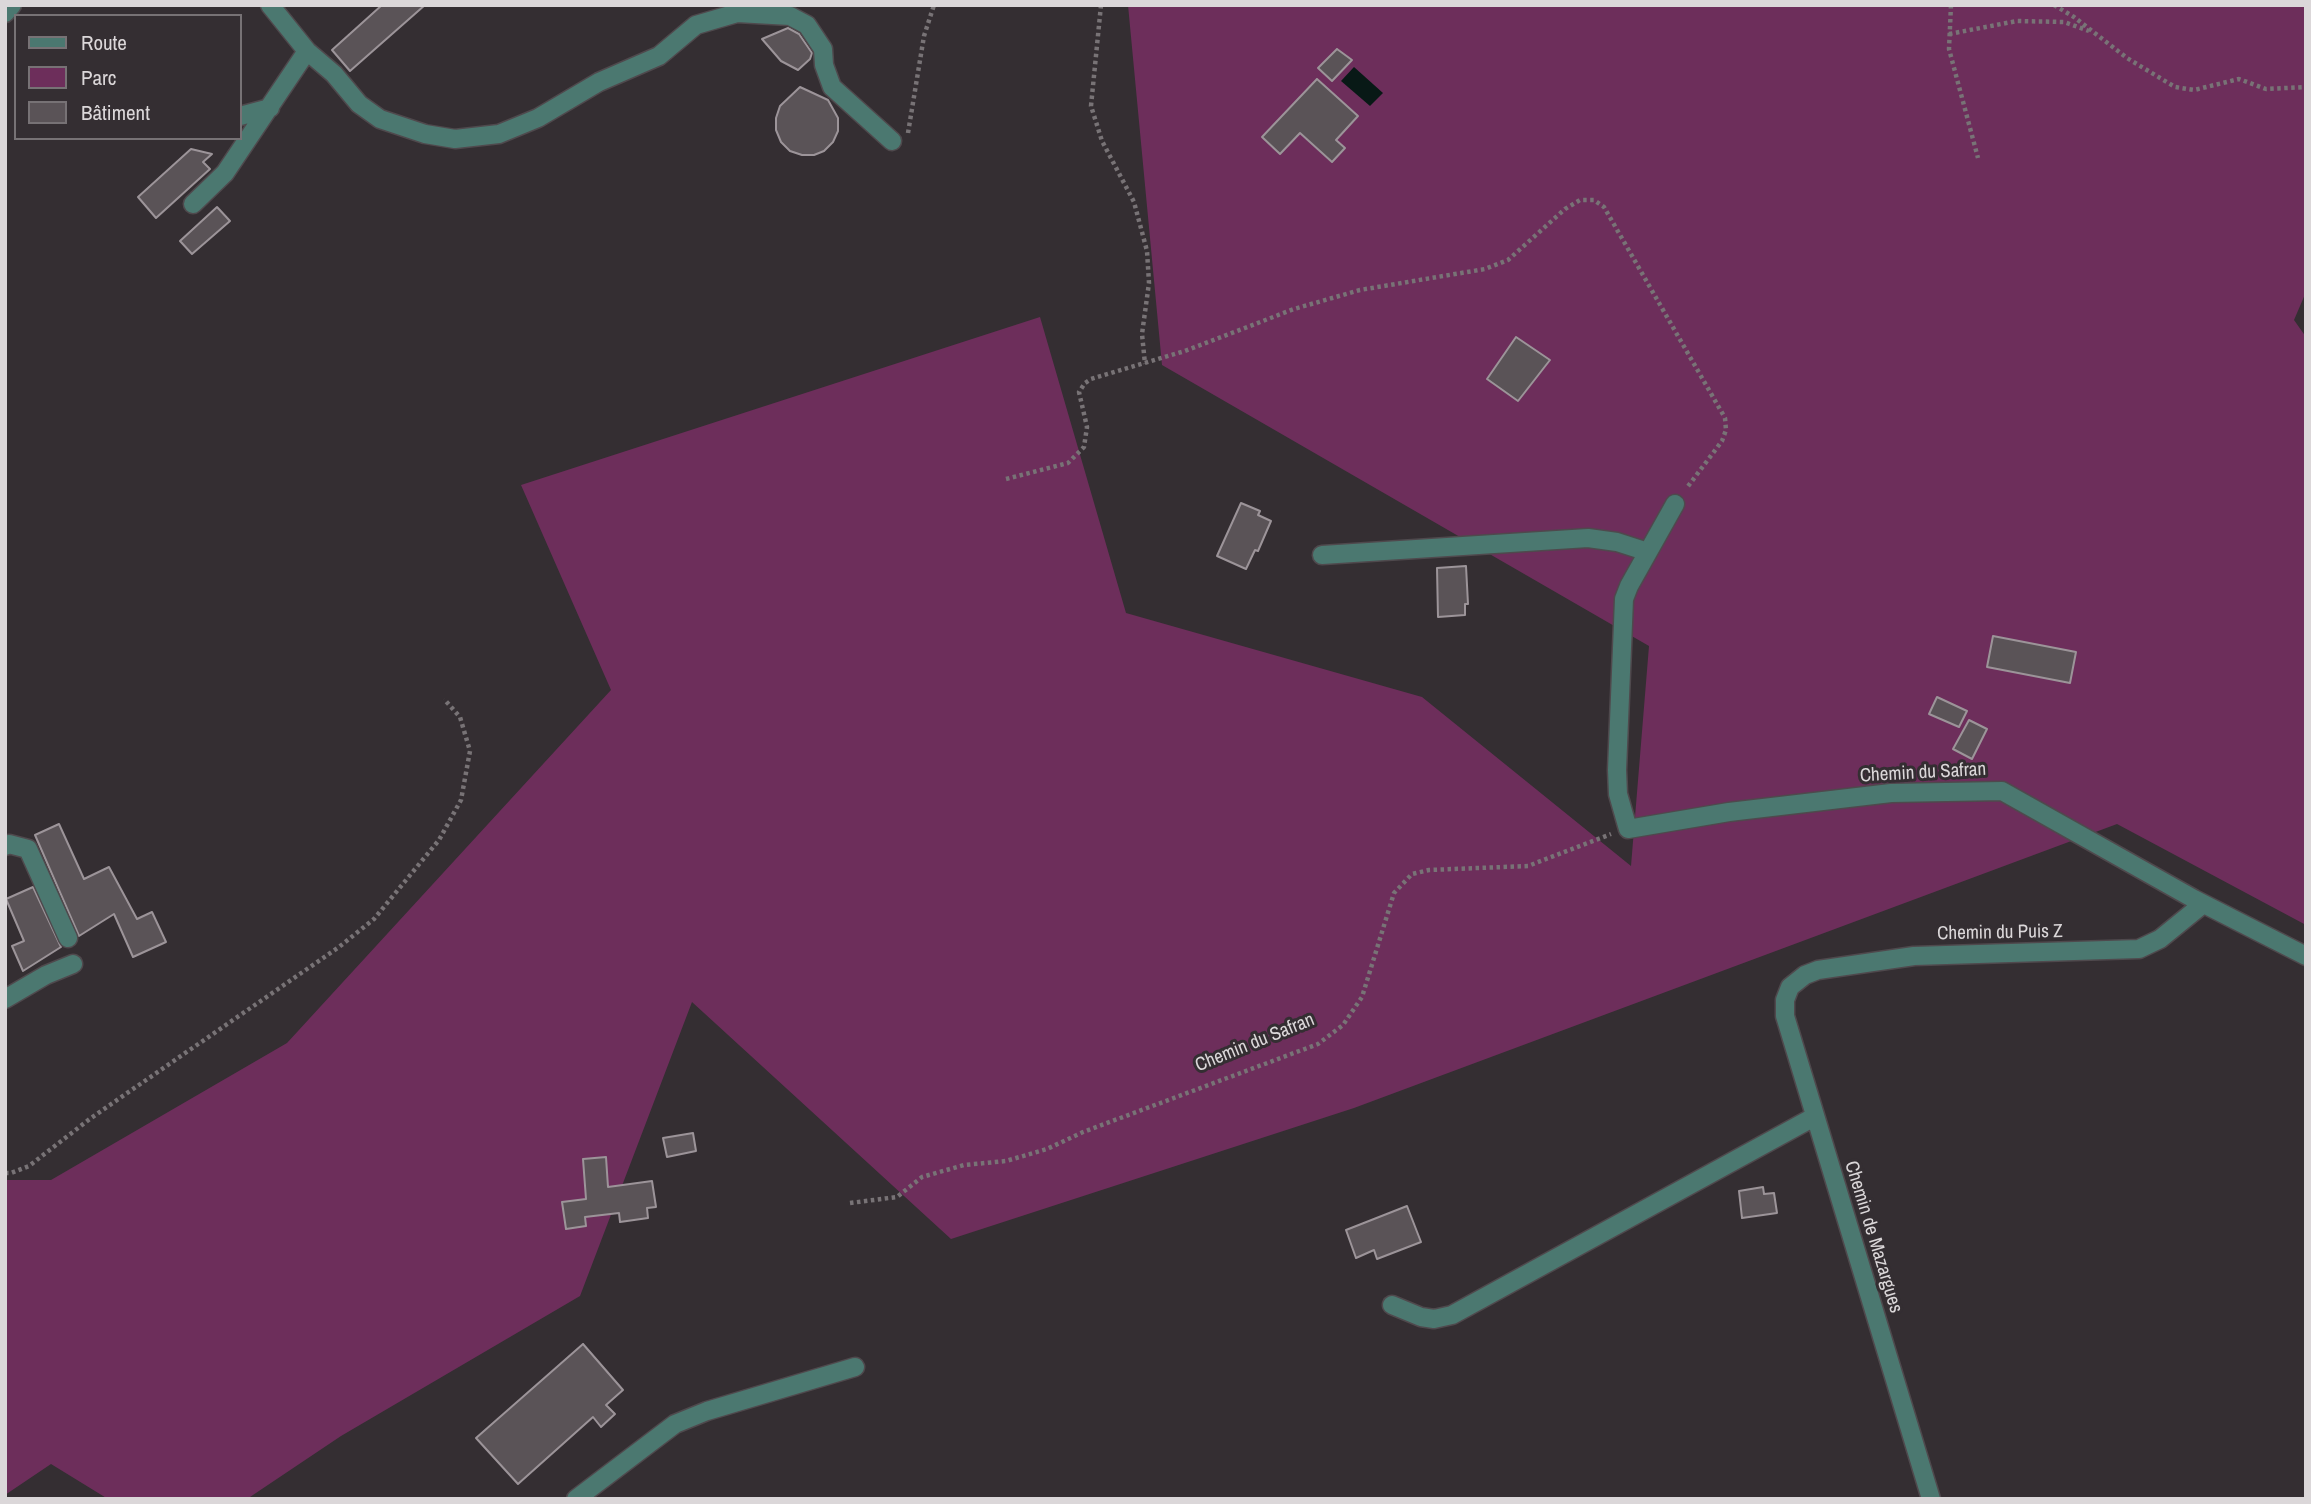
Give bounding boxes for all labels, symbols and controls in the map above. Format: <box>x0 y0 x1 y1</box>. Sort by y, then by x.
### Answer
legend <box>14 14 242 140</box>
text: Route <box>81 28 127 57</box>
text: Parc <box>81 63 116 92</box>
text: Bâtiment <box>81 98 150 127</box>
street label: Chemin du Safran <box>1859 758 1987 788</box>
street label: Chemin du Puis Z <box>1937 921 2063 945</box>
street label: Chemin du Safran <box>1192 1009 1318 1077</box>
street label: Chemin de Mazargues <box>1839 1158 1907 1316</box>

